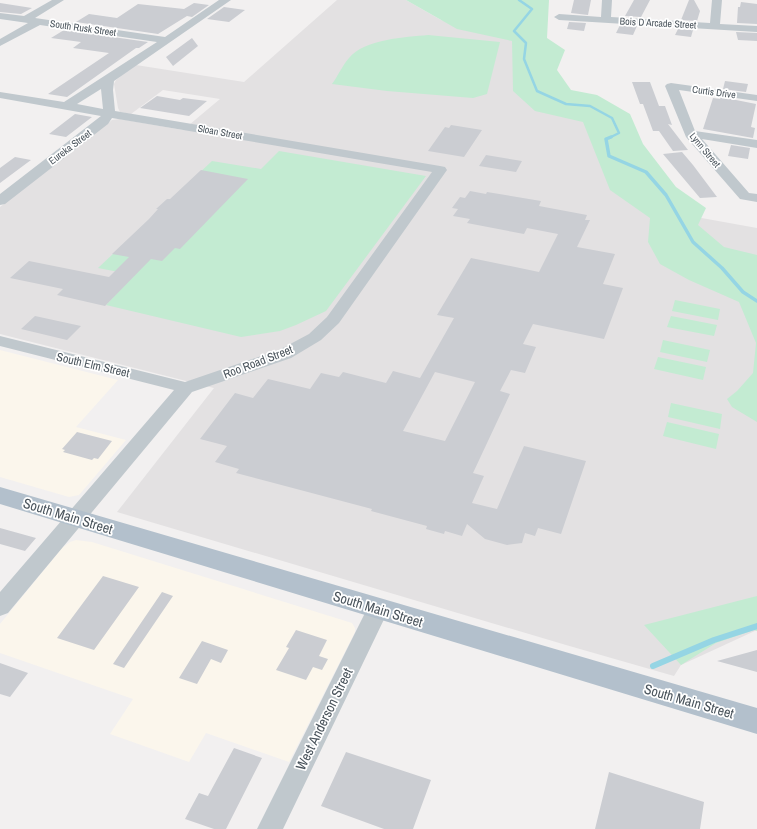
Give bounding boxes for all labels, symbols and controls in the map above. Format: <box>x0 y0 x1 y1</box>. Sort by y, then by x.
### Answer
street label: Bois D Arcade Street <box>619 15 697 32</box>
street label: South Rusk Street <box>49 17 118 39</box>
street label: Curtis Drive <box>691 83 737 102</box>
street label: Sloan Street <box>197 122 244 142</box>
street label: Eureka Street <box>46 126 95 167</box>
street label: Lynn Street <box>687 130 724 171</box>
street label: Roo Road Street <box>221 341 295 383</box>
street label: South Elm Street <box>55 349 131 381</box>
street label: South Main Street <box>21 494 115 538</box>
street label: South Main Street <box>331 587 425 631</box>
street label: West Anderson Street <box>291 665 357 773</box>
street label: South Main Street <box>642 680 736 722</box>

